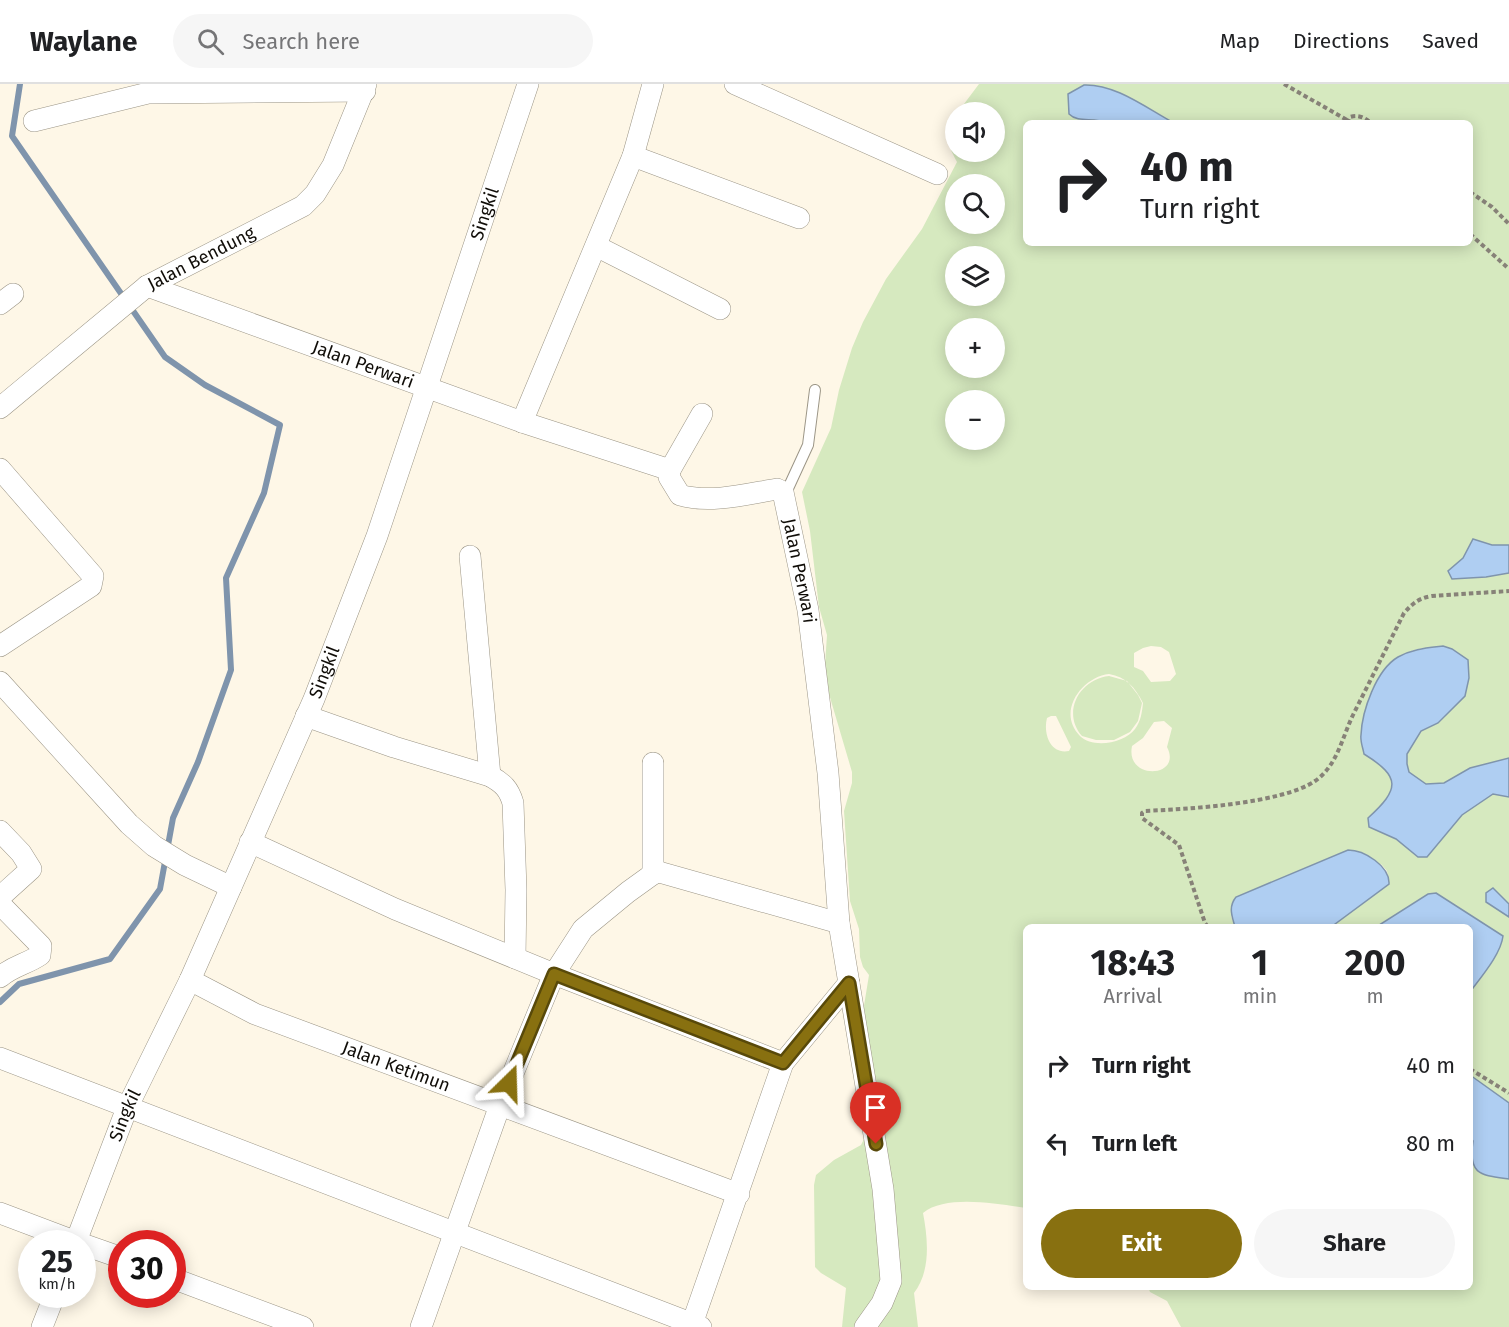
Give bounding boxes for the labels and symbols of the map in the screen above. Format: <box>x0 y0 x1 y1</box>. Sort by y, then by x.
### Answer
street label: Singkil <box>466 184 504 243</box>
street label: Jalan Bendung <box>144 221 259 295</box>
street label: Jalan Perwari <box>309 336 417 393</box>
street label: Jalan Perwari <box>778 516 821 625</box>
street label: Singkil <box>304 643 344 702</box>
street label: Jalan Ketimun <box>339 1036 453 1097</box>
position arrow <box>477 1051 541 1115</box>
pin <box>850 1082 901 1144</box>
street label: Singkil <box>104 1086 146 1144</box>
speed limit sign: 30 <box>108 1230 186 1308</box>

